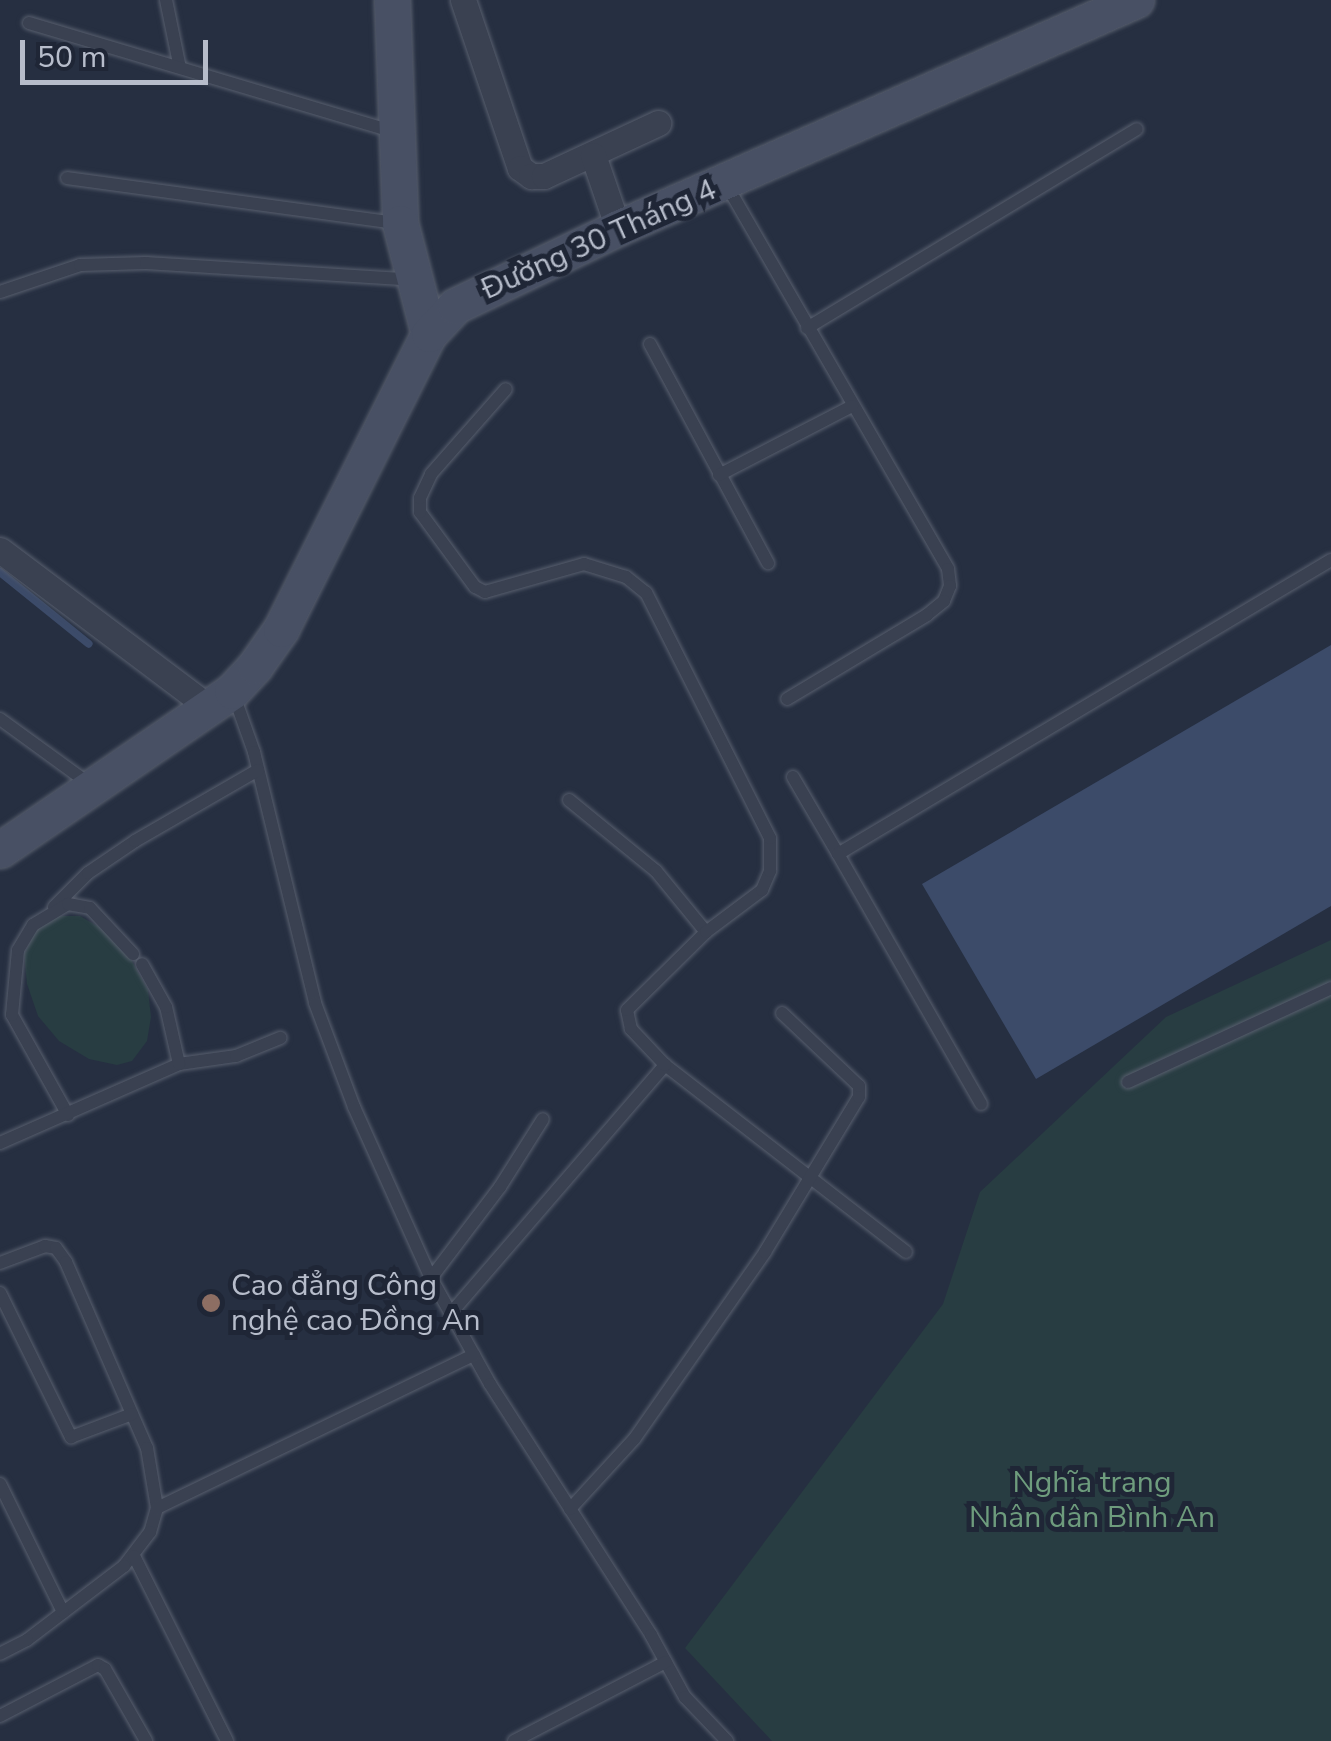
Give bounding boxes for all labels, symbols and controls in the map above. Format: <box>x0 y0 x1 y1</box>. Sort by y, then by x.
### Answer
scale bar <box>25 20 212 82</box>
text: 50 m <box>37 37 106 78</box>
street label: Đường 30 Tháng 4 <box>476 172 722 308</box>
place label: Cao đẳng Công nghệ cao Đồng An <box>231 1268 481 1338</box>
marker: Cao đẳng Công nghệ cao Đồng An <box>200 1292 222 1314</box>
park label: Nghĩa trang Nhân dân Bình An <box>969 1465 1215 1536</box>

